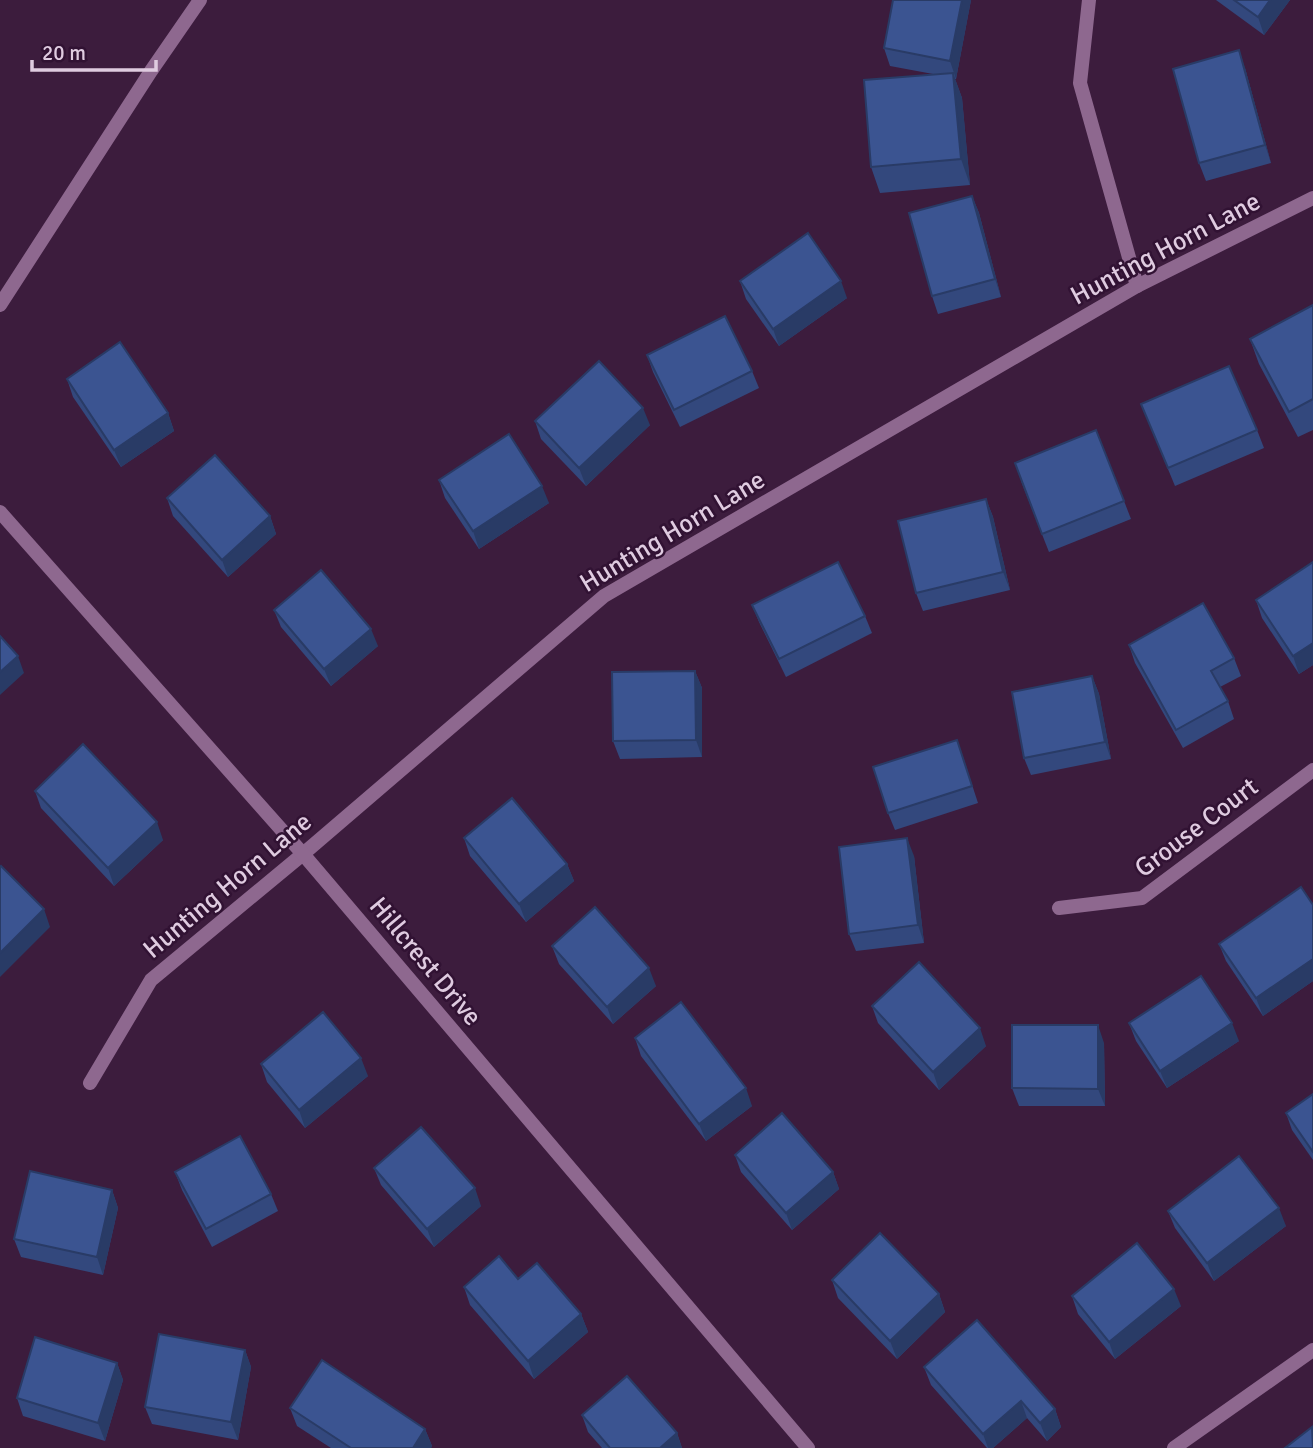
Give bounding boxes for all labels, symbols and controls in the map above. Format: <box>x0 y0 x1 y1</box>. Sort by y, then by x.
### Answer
scale bar <box>32 28 156 72</box>
text: 20 m <box>42 40 86 66</box>
street label: Hunting Horn Lane <box>1065 185 1266 312</box>
street label: Hunting Horn Lane <box>574 464 771 600</box>
street label: Grouse Court <box>1129 771 1265 885</box>
street label: Hunting Horn Lane <box>137 806 318 966</box>
street label: Hillcrest Drive <box>362 891 488 1032</box>

